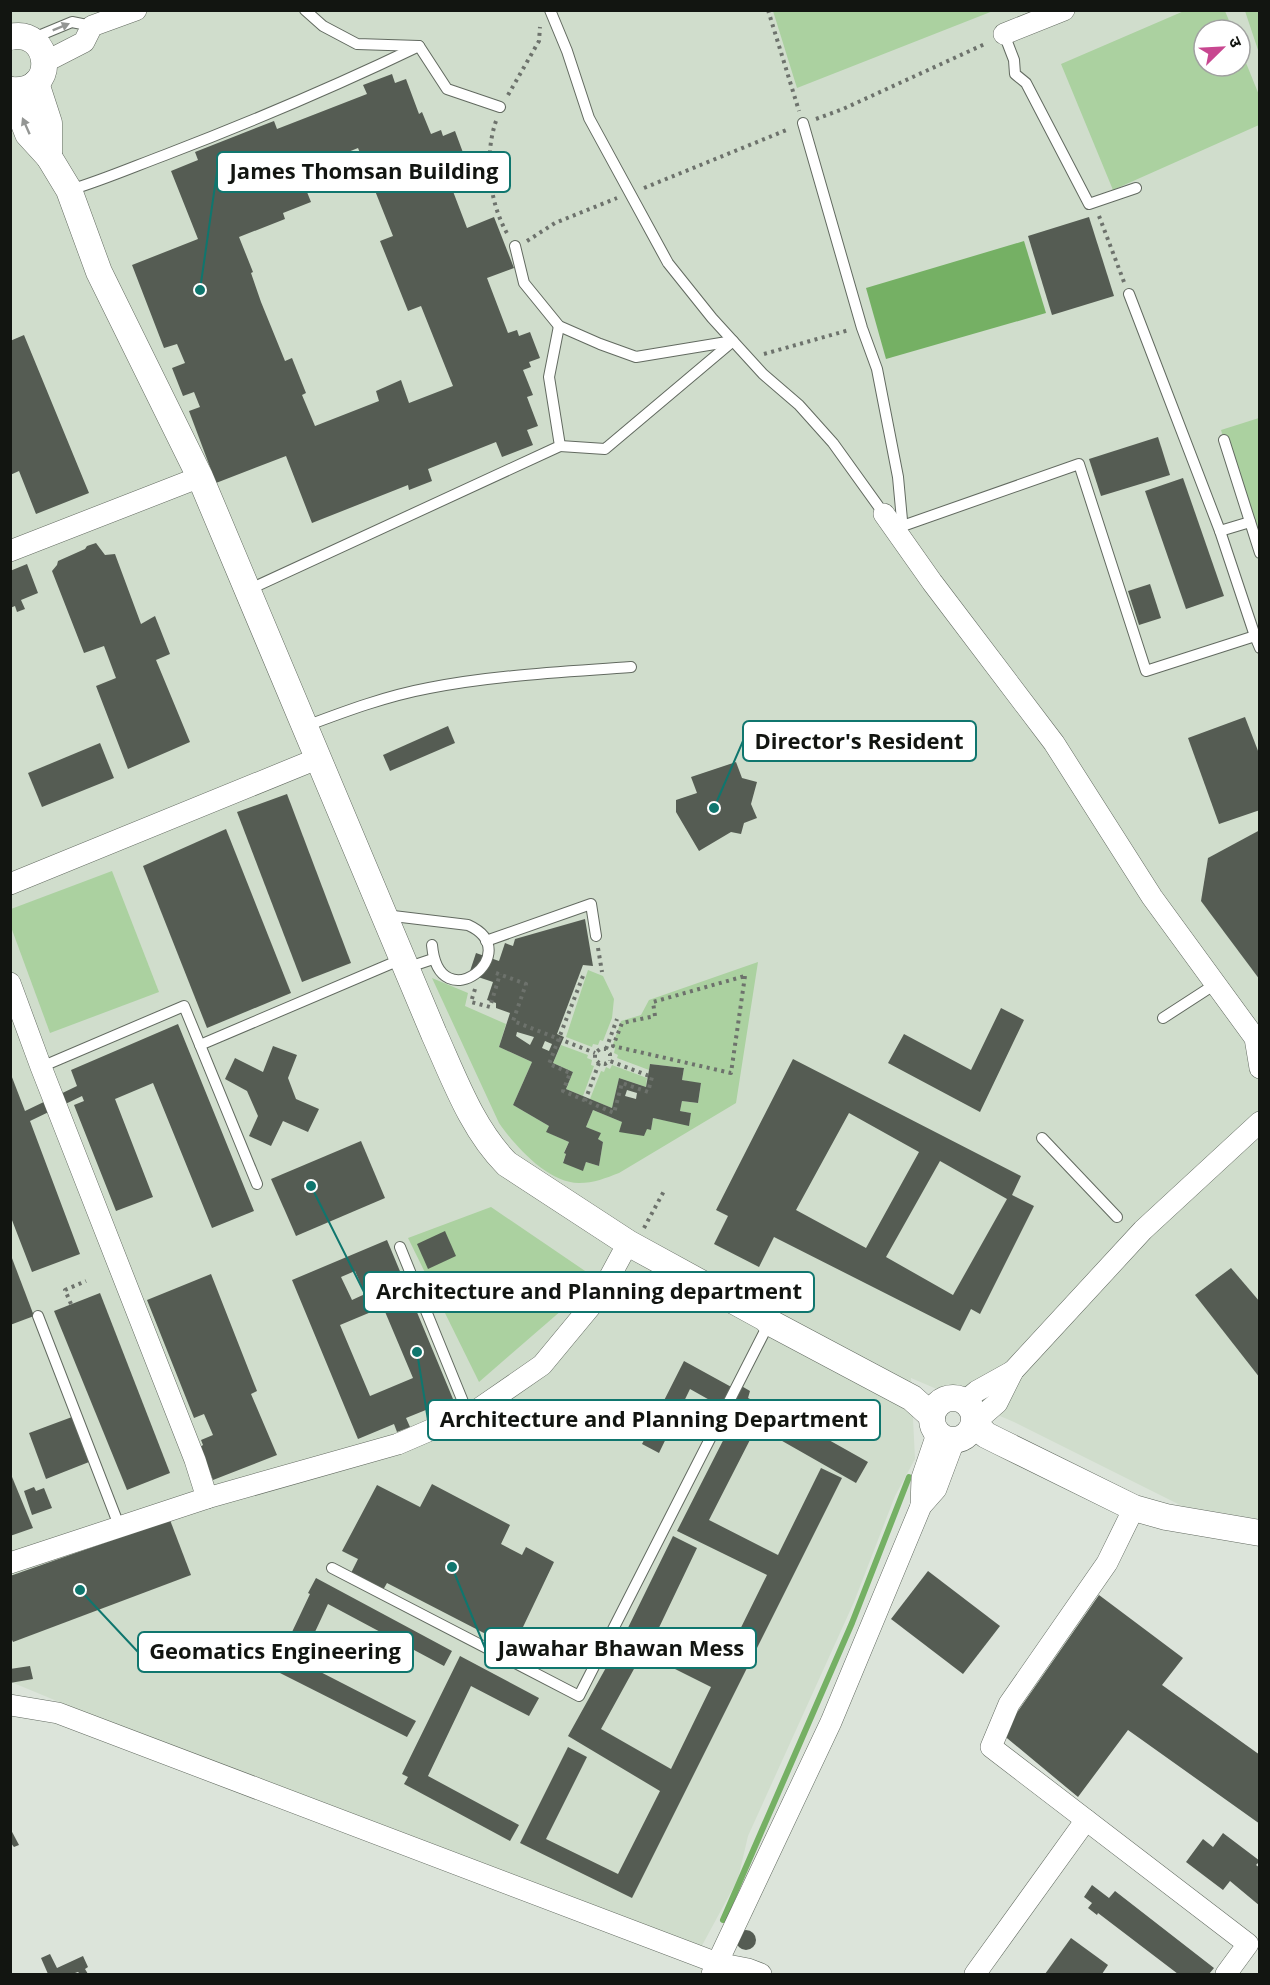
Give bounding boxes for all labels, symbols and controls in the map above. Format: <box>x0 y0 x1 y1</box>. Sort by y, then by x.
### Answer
north arrow <box>1192 18 1252 78</box>
one-way arrow <box>52 22 70 31</box>
text: उ <box>1224 33 1248 51</box>
one-way arrow <box>21 118 30 135</box>
callout: James Thomsan Building <box>217 152 510 192</box>
text: James Thomsan Building <box>228 155 499 185</box>
callout: Director's Resident <box>743 721 976 761</box>
text: Director's Resident <box>754 725 964 755</box>
callout: Architecture and Planning department <box>364 1272 814 1312</box>
text: Architecture and Planning department <box>376 1275 802 1305</box>
callout: Architecture and Planning Department <box>428 1400 880 1440</box>
text: Architecture and Planning Department <box>440 1403 868 1433</box>
callout: Jawahar Bhawan Mess <box>485 1628 756 1668</box>
callout: Geomatics Engineering <box>138 1632 413 1672</box>
text: Jawahar Bhawan Mess <box>496 1632 744 1662</box>
text: Geomatics Engineering <box>149 1635 401 1665</box>

